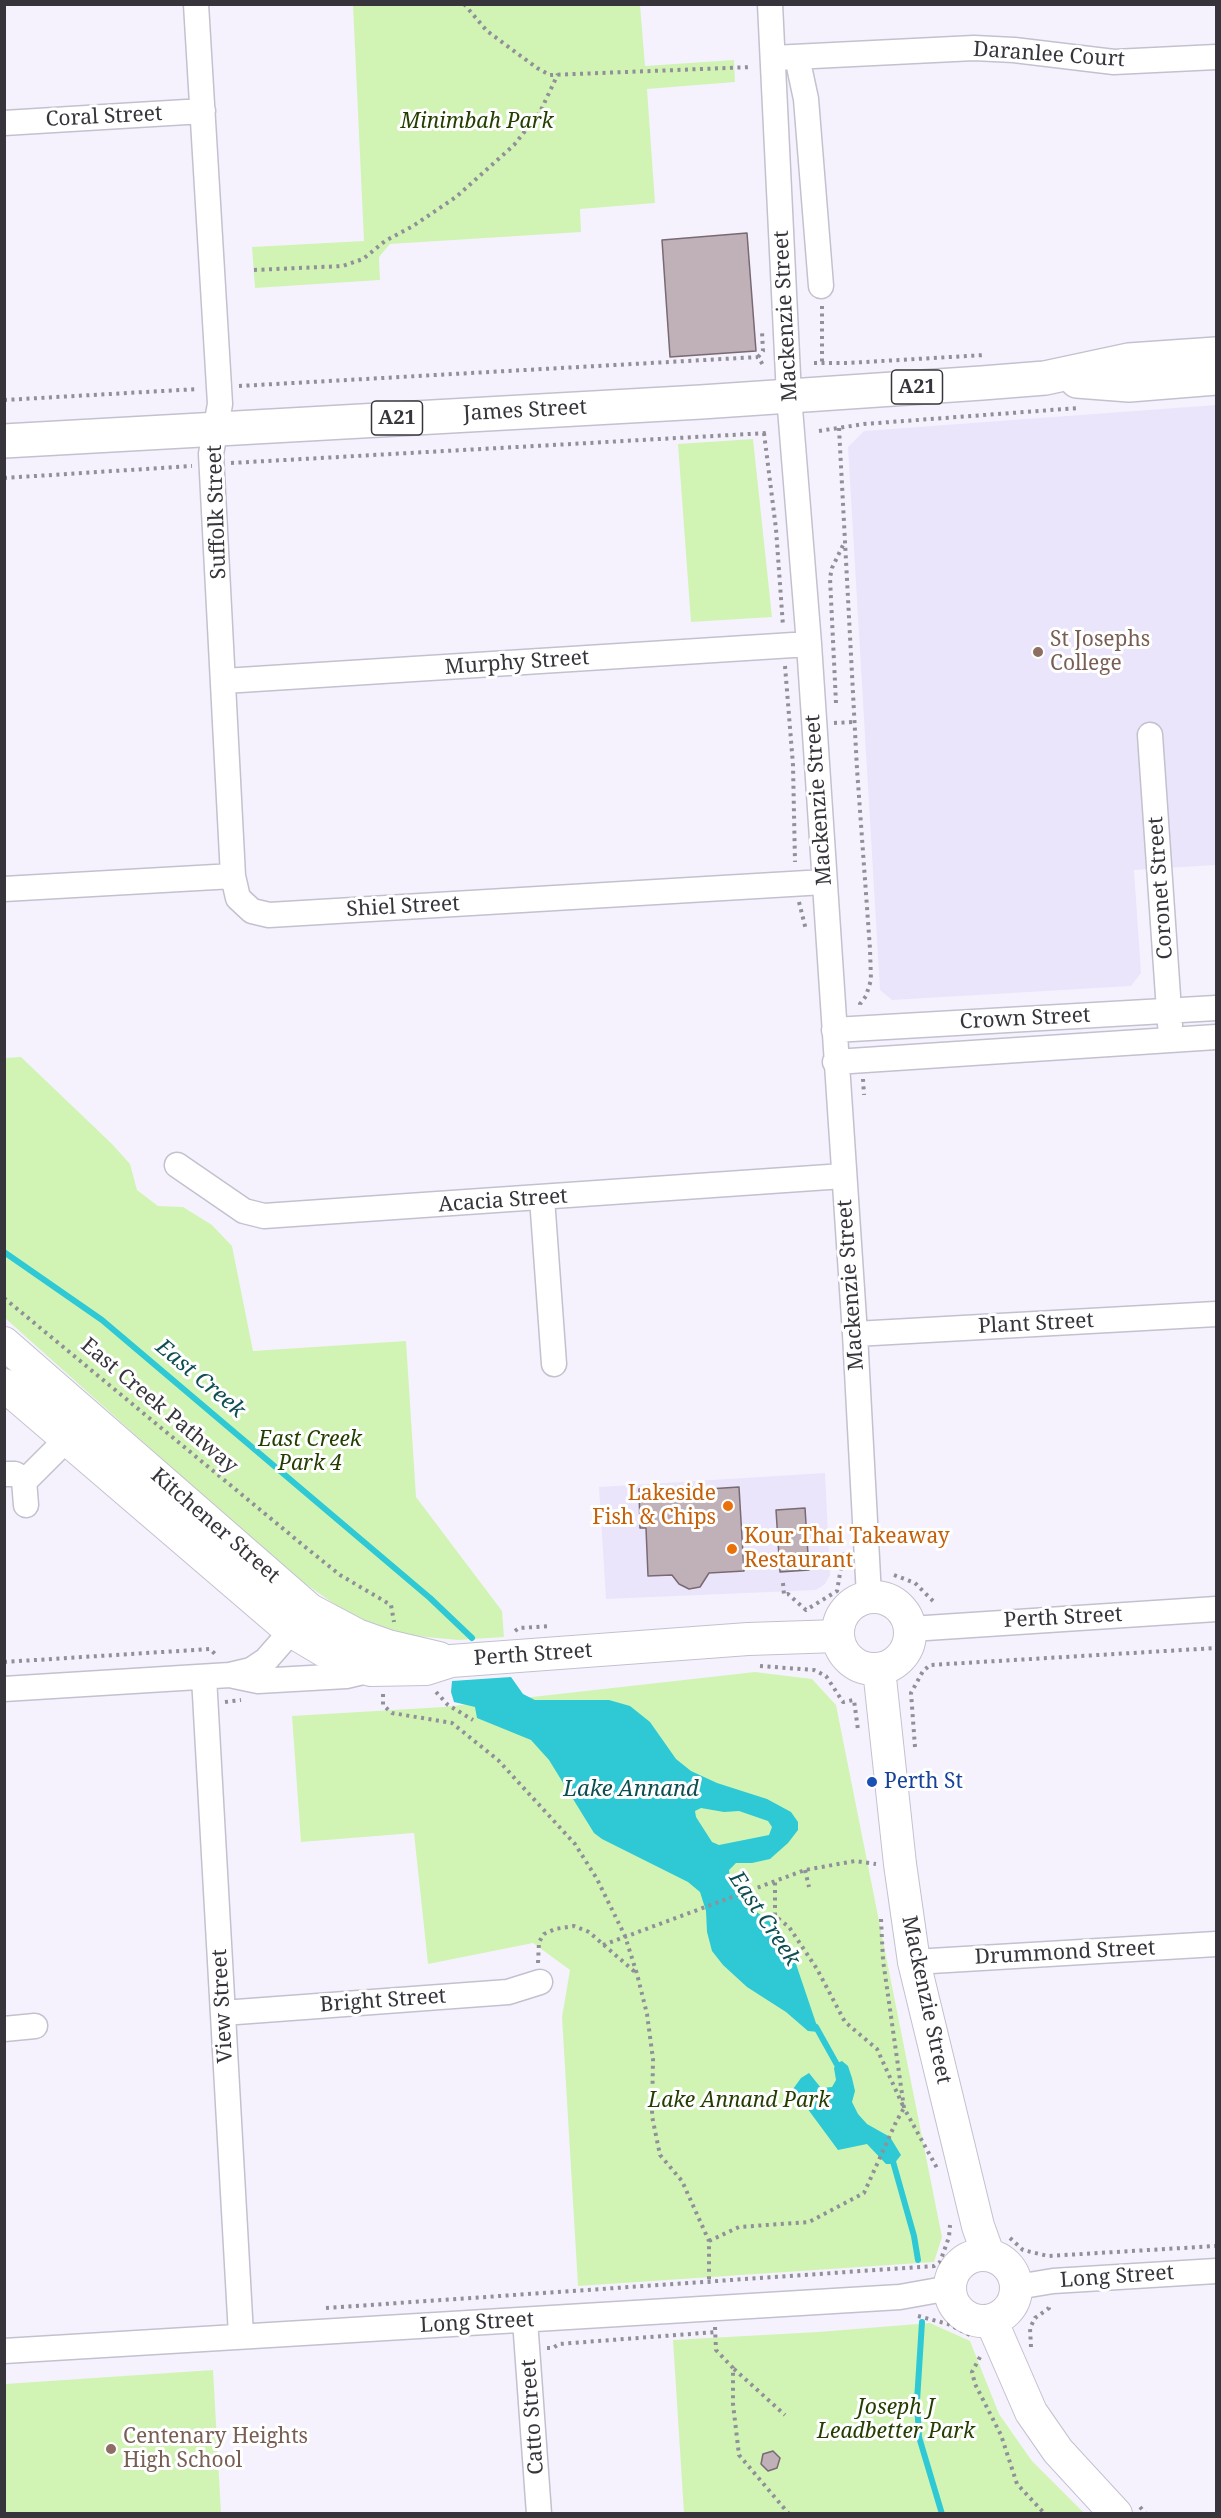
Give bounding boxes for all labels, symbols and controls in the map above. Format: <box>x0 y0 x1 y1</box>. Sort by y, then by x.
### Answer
street label: Daranlee Court <box>972 37 1126 73</box>
street label: Coral Street <box>45 101 163 133</box>
park label: Minimbah Park <box>401 109 553 135</box>
street label: Mackenzie Street <box>769 230 803 402</box>
road number: A21 <box>892 370 942 404</box>
street label: James Street <box>462 395 588 427</box>
road number: A21 <box>372 401 422 435</box>
street label: Suffolk Street <box>202 444 232 580</box>
place label: St Josephs College <box>1050 627 1150 677</box>
street label: Murphy Street <box>444 645 590 681</box>
marker: St Josephs College <box>1031 645 1045 659</box>
street label: Mackenzie Street <box>800 714 838 886</box>
street label: Coronet Street <box>1143 816 1179 960</box>
street label: Shiel Street <box>346 891 460 923</box>
street label: Crown Street <box>959 1003 1091 1035</box>
street label: Acacia Street <box>438 1184 568 1218</box>
street label: Mackenzie Street <box>832 1199 870 1371</box>
street label: Plant Street <box>977 1308 1095 1340</box>
street label: East Creek Pathway <box>76 1333 242 1479</box>
water label: East Creek <box>150 1334 250 1424</box>
park label: East Creek Park 4 <box>258 1427 362 1477</box>
street label: Kitchener Street <box>145 1463 285 1589</box>
place label: Lakeside Fish & Chips <box>592 1481 716 1531</box>
marker: Lakeside Fish & Chips <box>721 1499 735 1513</box>
place label: Kour Thai Takeaway Restaurant <box>744 1524 950 1574</box>
marker: Kour Thai Takeaway Restaurant <box>725 1542 739 1556</box>
street label: Perth Street <box>1003 1602 1123 1634</box>
street label: Perth Street <box>473 1638 593 1672</box>
place label: Perth St <box>884 1769 963 1795</box>
marker: Perth St <box>865 1775 879 1789</box>
water label: Lake Annand <box>563 1777 699 1803</box>
water label: East Creek <box>723 1867 805 1971</box>
street label: Mackenzie Street <box>896 1914 956 2086</box>
street label: Drummond Street <box>974 1936 1156 1970</box>
street label: View Street <box>207 1948 239 2064</box>
street label: Bright Street <box>319 1984 447 2018</box>
park label: Lake Annand Park <box>648 2088 830 2114</box>
street label: Long Street <box>1059 2260 1175 2294</box>
street label: Long Street <box>419 2307 535 2339</box>
street label: Catto Street <box>516 2358 550 2476</box>
park label: Joseph J Leadbetter Park <box>817 2395 975 2445</box>
place label: Centenary Heights High School <box>123 2424 308 2474</box>
marker: Centenary Heights High School <box>104 2442 118 2456</box>

